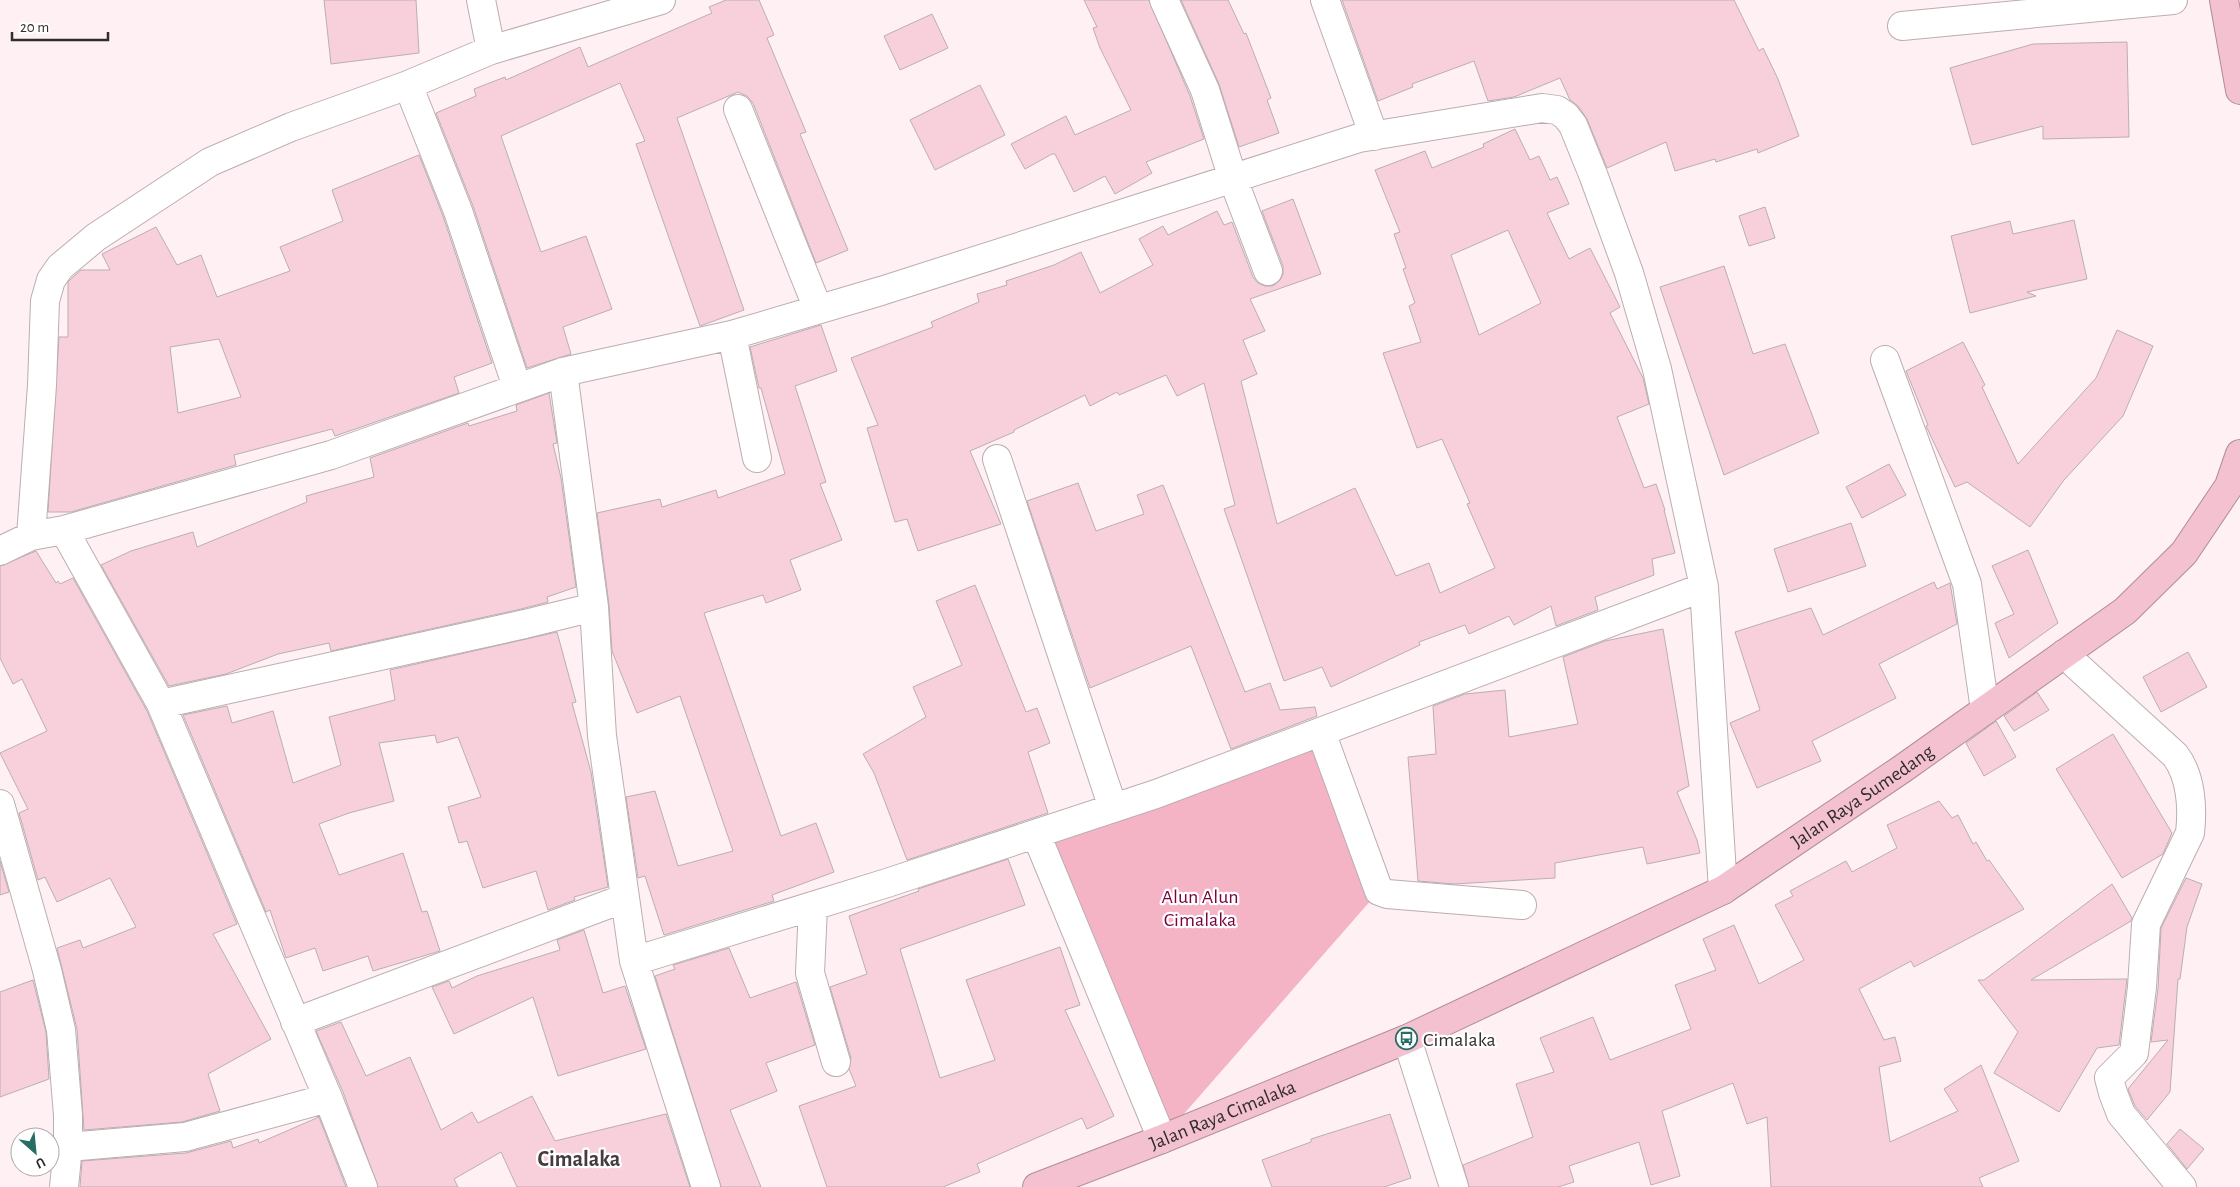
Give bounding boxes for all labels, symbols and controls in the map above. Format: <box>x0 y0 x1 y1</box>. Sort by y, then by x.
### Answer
scale bar <box>12 10 109 42</box>
text: 20 m <box>20 20 49 35</box>
street label: Jalan Raya Sumedang <box>1788 741 1938 852</box>
park label: Alun Alun Cimalaka <box>1162 887 1238 930</box>
bus stop icon: Cimalaka <box>1395 1027 1419 1051</box>
place label: Cimalaka <box>1423 1030 1496 1050</box>
street label: Jalan Raya Cimalaka <box>1147 1077 1299 1154</box>
north arrow <box>10 1127 60 1177</box>
district label: Cimalaka <box>538 1148 621 1170</box>
text: U <box>33 1154 48 1171</box>

